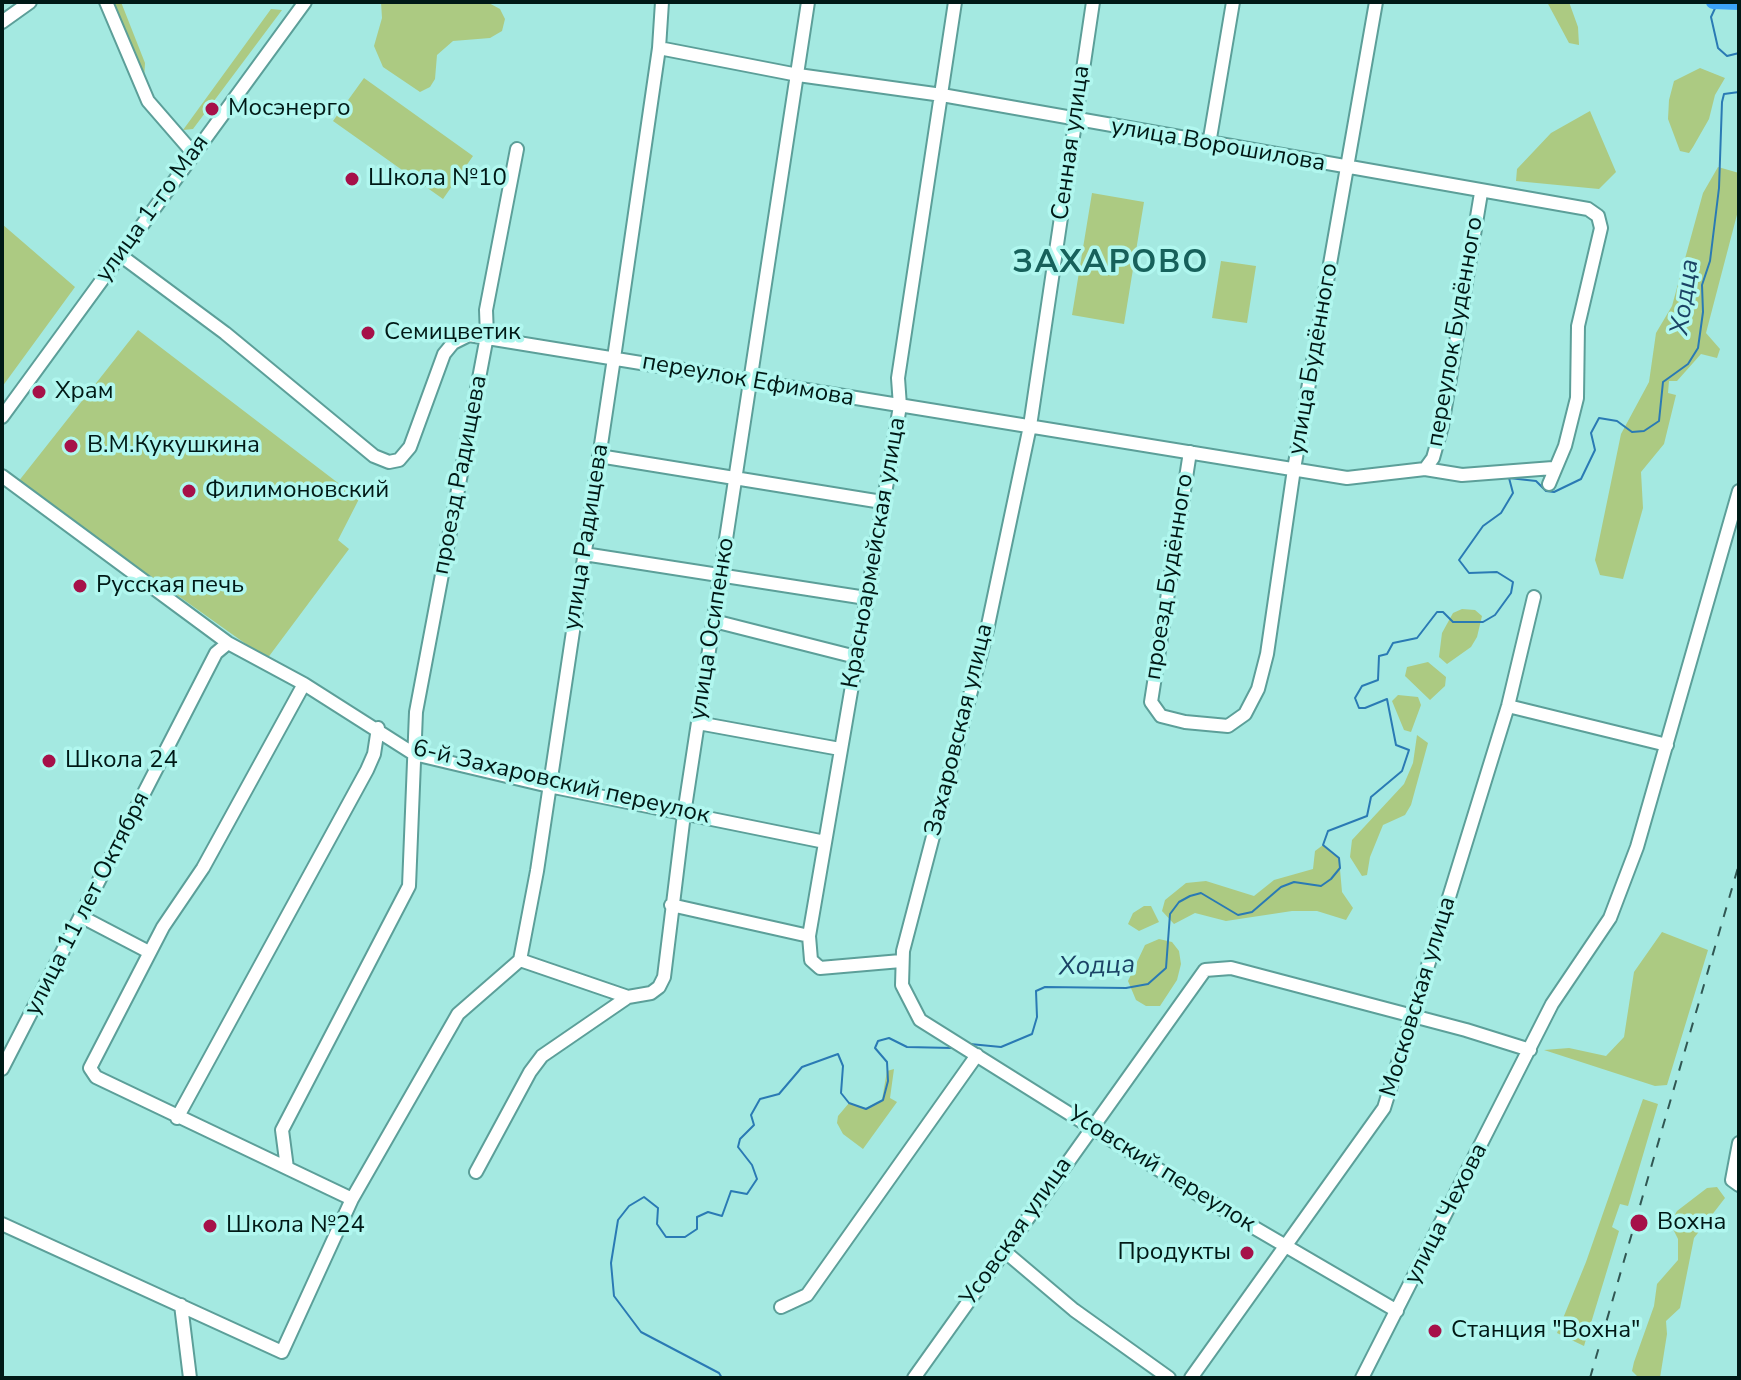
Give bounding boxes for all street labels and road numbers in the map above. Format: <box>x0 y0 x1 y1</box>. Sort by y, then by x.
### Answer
street label: Сенная улица <box>1047 64 1097 222</box>
street label: улица Ворошилова <box>1108 113 1328 179</box>
street label: улица 1-го Мая <box>90 130 216 288</box>
street label: переулок Будённого <box>1422 215 1490 449</box>
street label: улица Будённого <box>1283 261 1345 457</box>
street label: переулок Ефимова <box>640 348 856 414</box>
street label: проезд Радищева <box>428 373 494 577</box>
street label: Красноармейская улица <box>837 415 913 691</box>
street label: улица Радищева <box>558 442 616 632</box>
street label: проезд Будённого <box>1139 472 1201 682</box>
street label: улица Осипенко <box>684 536 742 722</box>
street label: Захаровская улица <box>920 621 1000 839</box>
street label: 6-й Захаровский переулок <box>410 735 712 831</box>
street label: улица 11 лет Октября <box>19 787 157 1021</box>
street label: Московская улица <box>1375 893 1463 1101</box>
street label: Усовский переулок <box>1062 1101 1260 1239</box>
street label: улица Чехова <box>1399 1139 1495 1289</box>
street label: Усовская улица <box>955 1152 1079 1312</box>

